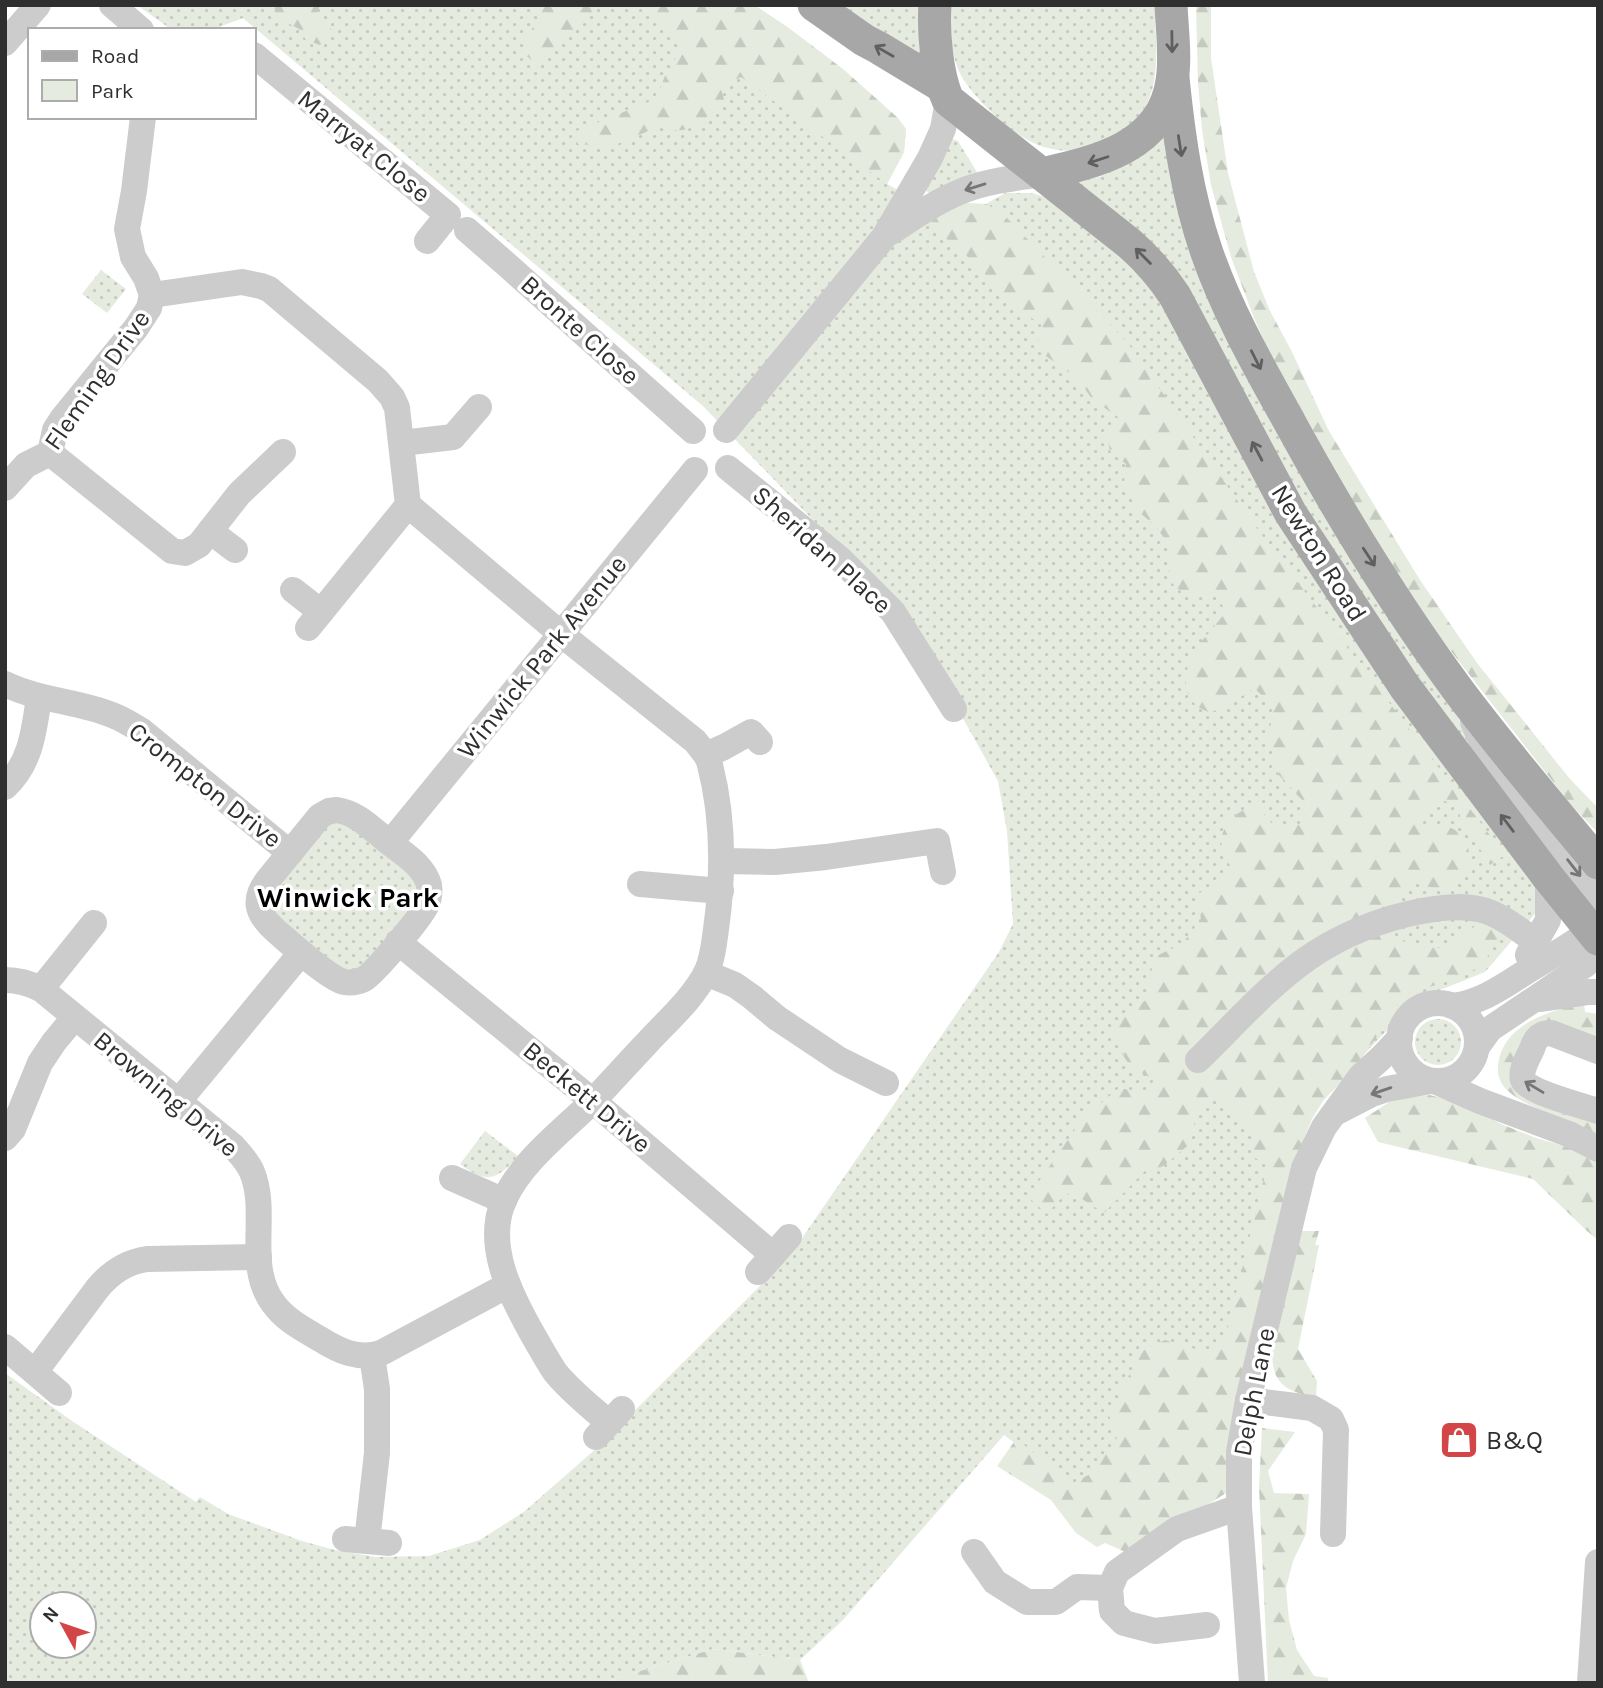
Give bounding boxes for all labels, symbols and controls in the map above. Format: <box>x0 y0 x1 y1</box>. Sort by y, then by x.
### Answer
legend <box>28 28 256 119</box>
one-way arrow <box>1165 30 1179 53</box>
one-way arrow <box>874 43 894 57</box>
text: Road <box>91 44 139 68</box>
text: Park <box>91 79 134 103</box>
street label: Marryat Close <box>291 83 437 209</box>
one-way arrow <box>1174 134 1187 157</box>
one-way arrow <box>1087 154 1109 167</box>
one-way arrow <box>964 181 986 194</box>
one-way arrow <box>1134 247 1151 264</box>
street label: Bronte Close <box>514 269 646 391</box>
street label: Fleming Drive <box>37 304 157 456</box>
one-way arrow <box>1249 349 1263 369</box>
one-way arrow <box>1250 442 1264 462</box>
street label: Newton Road <box>1265 479 1373 627</box>
street label: Sheridan Place <box>746 480 898 620</box>
one-way arrow <box>1362 546 1376 566</box>
street label: Winwick Park Avenue <box>451 549 633 765</box>
street label: Crompton Drive <box>122 716 288 854</box>
one-way arrow <box>1499 814 1514 833</box>
one-way arrow <box>1567 859 1582 877</box>
district label: Winwick Park <box>257 881 440 914</box>
street label: Browning Drive <box>87 1024 245 1164</box>
street label: Beckett Drive <box>517 1035 657 1159</box>
one-way arrow <box>1524 1080 1544 1094</box>
one-way arrow <box>1370 1086 1392 1099</box>
street label: Delph Lane <box>1226 1325 1282 1459</box>
shop icon: B&Q <box>1438 1419 1480 1461</box>
place label: B&Q <box>1486 1425 1543 1456</box>
north arrow <box>28 1590 98 1660</box>
text: N <box>38 1602 64 1627</box>

